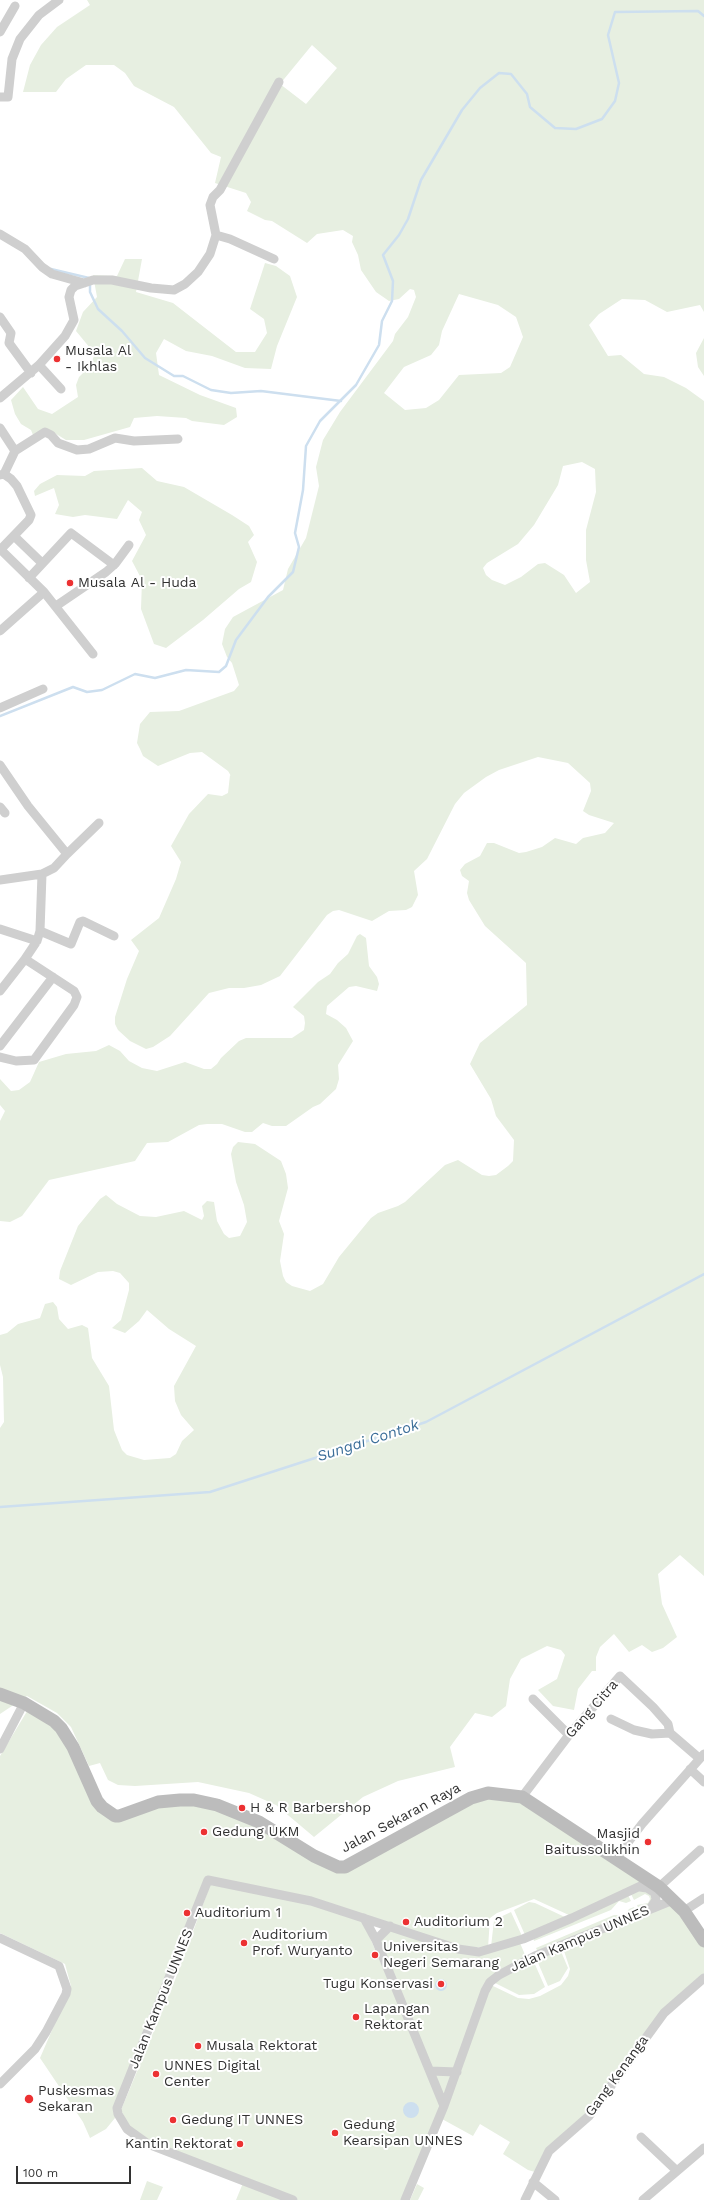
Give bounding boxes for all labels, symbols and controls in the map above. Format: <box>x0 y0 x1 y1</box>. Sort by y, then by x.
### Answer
place label: Musala Al - Ikhlas <box>65 343 131 376</box>
marker: Musala Al - Ikhlas <box>52 354 62 364</box>
place label: Musala Al - Huda <box>78 575 196 591</box>
marker: Musala Al - Huda <box>65 578 75 588</box>
water label: Sungai Contok <box>315 1416 421 1466</box>
street label: Gang Citra <box>562 1676 622 1742</box>
street label: Jalan Sekaran Raya <box>338 1779 464 1857</box>
place label: H & R Barbershop <box>250 1800 371 1816</box>
marker: H & R Barbershop <box>237 1803 247 1813</box>
place label: Gedung UKM <box>212 1824 300 1840</box>
place label: Masjid Baitussolikhin <box>545 1826 640 1858</box>
marker: Gedung UKM <box>199 1827 209 1837</box>
marker: Masjid Baitussolikhin <box>643 1837 653 1847</box>
street label: Jalan Kampus UNNES <box>508 1902 652 1976</box>
place label: Auditorium 1 <box>195 1905 281 1921</box>
marker: Auditorium 1 <box>182 1908 192 1918</box>
place label: Auditorium 2 <box>414 1914 503 1930</box>
marker: Auditorium 2 <box>401 1917 411 1927</box>
street label: Jalan Kampus UNNES <box>125 1927 197 2071</box>
place label: Auditorium Prof. Wuryanto <box>252 1927 353 1960</box>
marker: Auditorium Prof. Wuryanto <box>239 1938 249 1948</box>
place label: Universitas Negeri Semarang <box>383 1939 499 1972</box>
marker: Universitas Negeri Semarang <box>370 1950 380 1960</box>
place label: Tugu Konservasi <box>323 1976 433 1992</box>
marker: Tugu Konservasi <box>436 1979 446 1989</box>
place label: Lapangan Rektorat <box>364 2001 430 2034</box>
marker: Lapangan Rektorat <box>351 2012 361 2022</box>
street label: Gang Kenanga <box>582 2032 652 2120</box>
place label: Musala Rektorat <box>206 2038 317 2054</box>
marker: Musala Rektorat <box>193 2041 203 2051</box>
place label: UNNES Digital Center <box>164 2058 260 2090</box>
marker: UNNES Digital Center <box>151 2069 161 2079</box>
place label: Puskesmas Sekaran <box>38 2083 114 2116</box>
marker: Puskesmas Sekaran <box>23 2093 35 2105</box>
place label: Gedung IT UNNES <box>181 2112 303 2128</box>
marker: Gedung IT UNNES <box>168 2115 178 2125</box>
place label: Gedung Kearsipan UNNES <box>343 2117 463 2150</box>
marker: Gedung Kearsipan UNNES <box>330 2128 340 2138</box>
place label: Kantin Rektorat <box>125 2136 232 2152</box>
marker: Kantin Rektorat <box>235 2139 245 2149</box>
scale bar <box>18 2158 133 2184</box>
text: 100 m <box>23 2166 58 2180</box>

